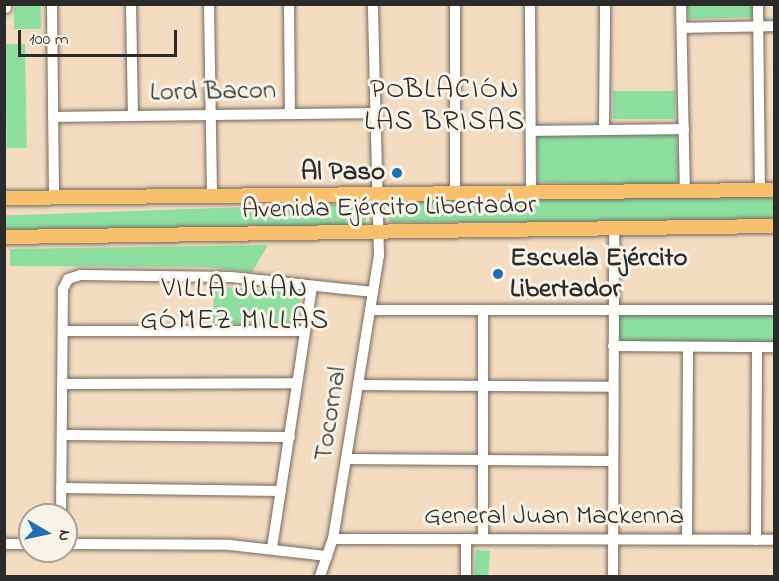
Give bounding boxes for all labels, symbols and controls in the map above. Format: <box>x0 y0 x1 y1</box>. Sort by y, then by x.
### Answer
scale bar <box>21 18 180 56</box>
text: 100 m <box>29 27 69 53</box>
district label: POBLACIÓN LAS BRISAS <box>364 74 526 140</box>
street label: Lord Bacon <box>150 75 276 109</box>
place label: Al Paso <box>301 157 385 189</box>
marker: Al Paso <box>390 166 404 180</box>
street label: Avenida Ejército Libertador <box>242 189 536 227</box>
place label: Escuela Ejército Libertador <box>510 242 688 305</box>
marker: Escuela Ejército Libertador <box>491 267 505 281</box>
district label: VILLA JUAN GÓMEZ MILLAS <box>140 273 330 339</box>
street label: Tocornal <box>308 364 354 464</box>
street label: General Juan Mackenna <box>424 501 684 533</box>
north arrow <box>18 503 78 563</box>
text: N <box>51 528 77 543</box>

